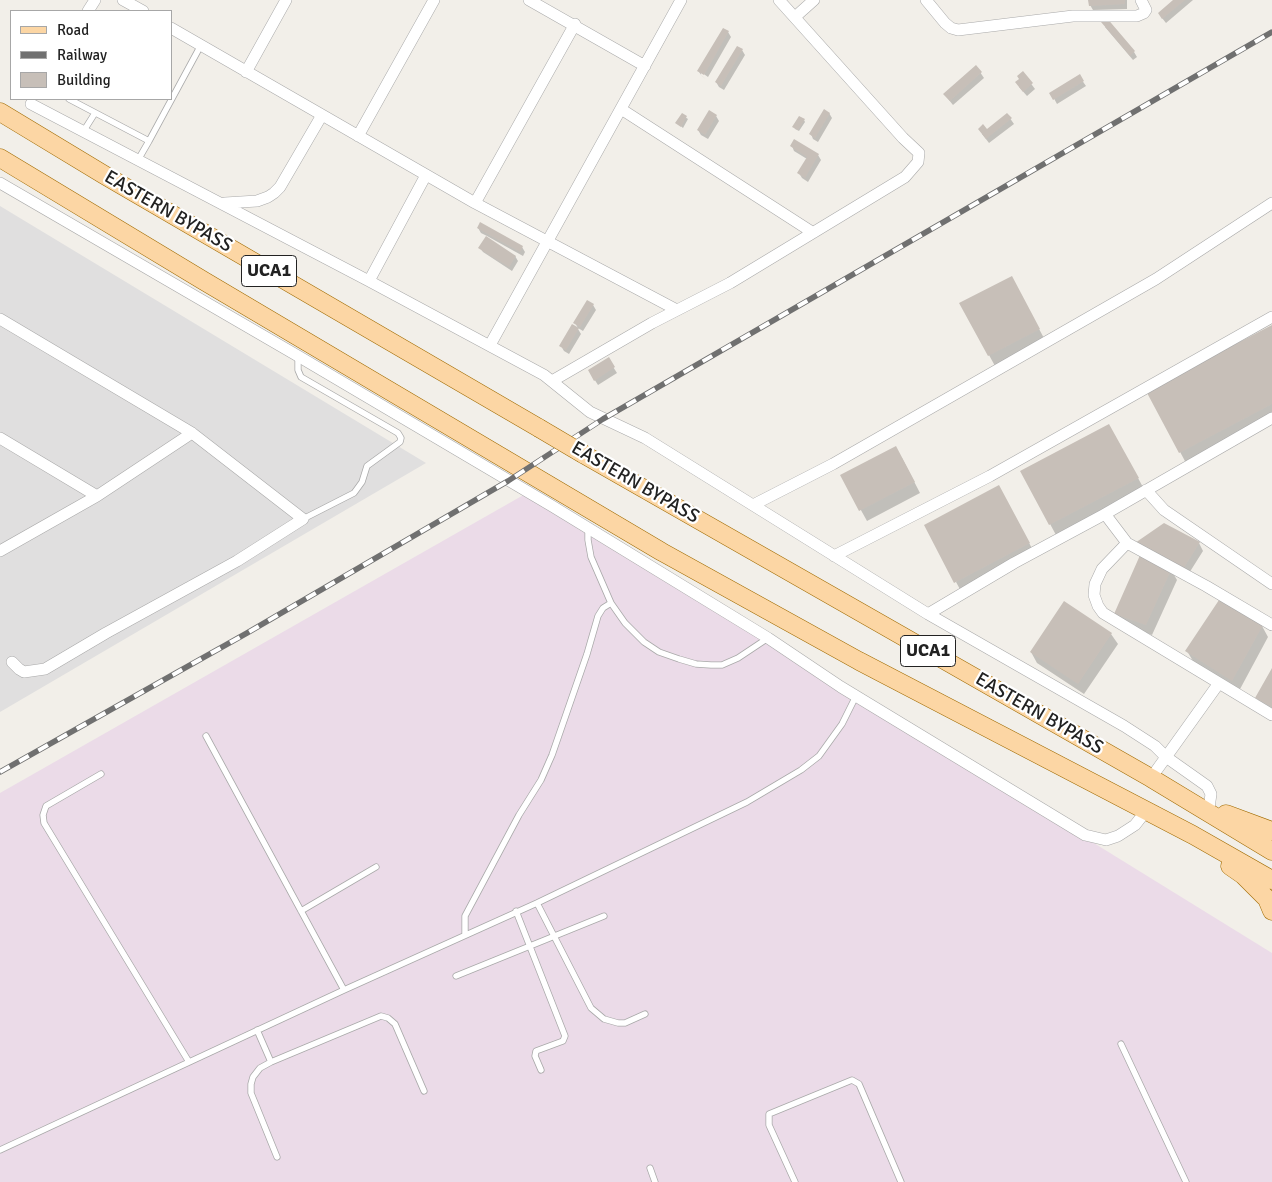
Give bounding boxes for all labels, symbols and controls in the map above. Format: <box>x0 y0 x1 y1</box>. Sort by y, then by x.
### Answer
legend <box>10 10 172 100</box>
text: Road <box>57 21 89 39</box>
text: Railway <box>57 46 107 64</box>
text: Building <box>57 71 111 89</box>
street label: EASTERN BYPASS <box>100 166 236 258</box>
road number: UCA1 <box>242 256 296 286</box>
street label: EASTERN BYPASS <box>567 437 703 529</box>
road number: UCA1 <box>900 636 956 666</box>
street label: EASTERN BYPASS <box>971 668 1107 760</box>

